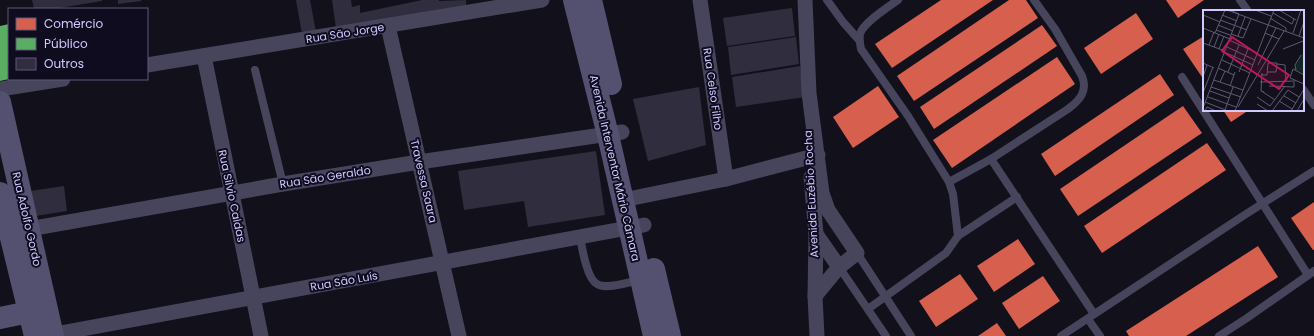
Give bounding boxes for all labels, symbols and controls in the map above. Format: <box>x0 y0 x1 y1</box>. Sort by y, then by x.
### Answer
legend <box>8 8 148 80</box>
inset map <box>1203 10 1304 111</box>
text: Comércio <box>44 15 103 32</box>
street label: Rua São Jorge <box>305 19 386 47</box>
text: Público <box>44 35 88 52</box>
street label: Rua Celso Filho <box>699 47 727 131</box>
text: Outros <box>44 55 84 72</box>
street label: Avenida Interventor Mário Câmara <box>586 73 644 263</box>
street label: Avenida Euzébio Rocha <box>800 130 822 258</box>
street label: Travessa Saara <box>407 138 441 224</box>
street label: Rua Silvio Caldas <box>214 148 250 244</box>
street label: Rua São Geraldo <box>278 162 372 192</box>
street label: Rua Adolfo Gordo <box>8 170 46 268</box>
street label: Rua São Luís <box>309 267 379 295</box>

